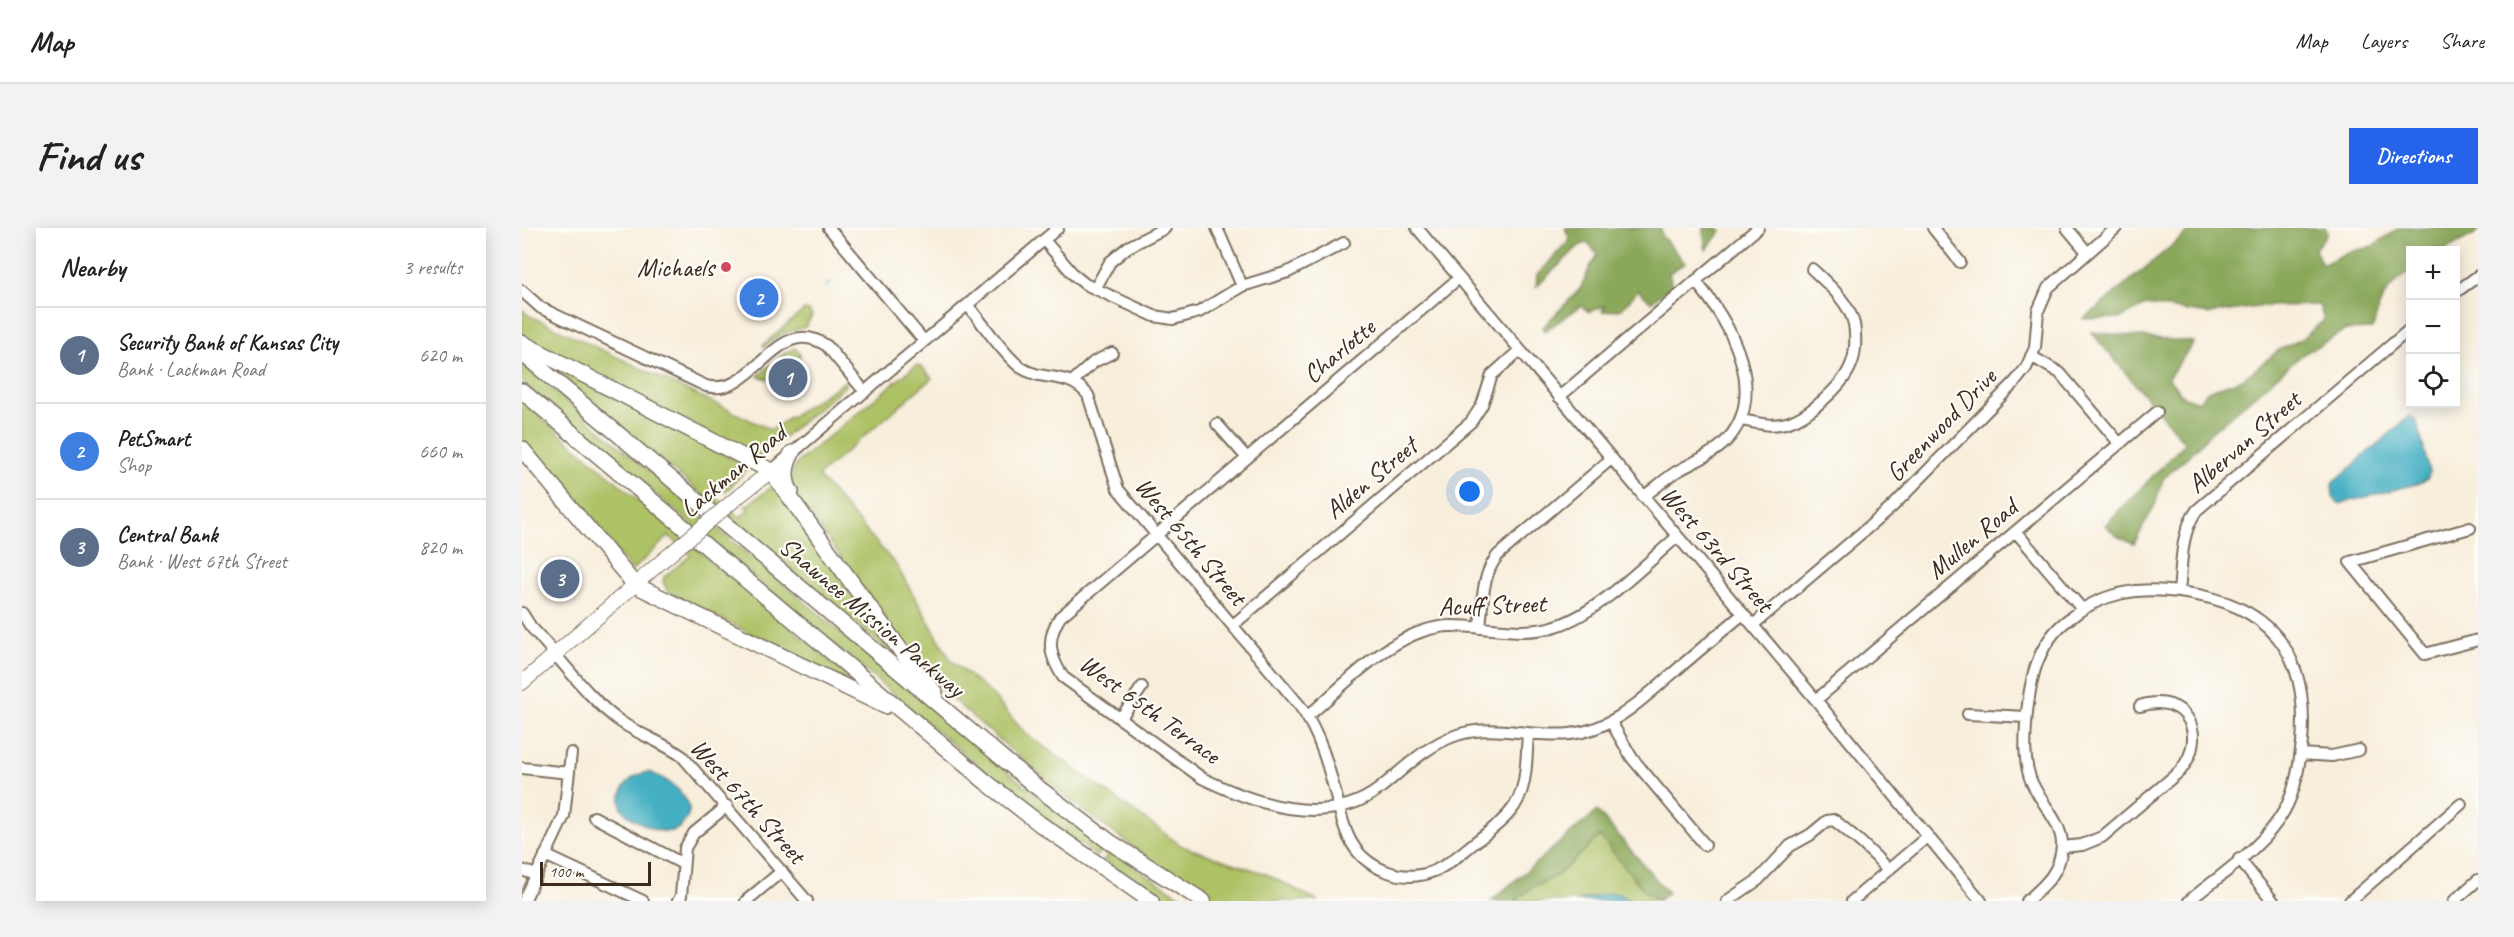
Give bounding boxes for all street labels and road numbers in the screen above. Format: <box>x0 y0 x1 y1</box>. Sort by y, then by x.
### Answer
street label: Charlotte <box>1296 310 1383 391</box>
street label: Greenwood Drive <box>1879 360 2004 489</box>
street label: Albervan Street <box>2180 382 2309 500</box>
street label: Lackman Road <box>673 415 796 525</box>
street label: Alden Street <box>1318 428 1427 526</box>
street label: West 65th Street <box>1128 470 1256 614</box>
street label: West 63rd Street <box>1653 479 1782 621</box>
street label: Mullen Road <box>1920 489 2027 586</box>
street label: Shawnee Mission Parkway <box>772 530 973 706</box>
street label: Acuff Street <box>1438 587 1549 623</box>
street label: West 65th Terrace <box>1073 647 1228 772</box>
street label: West 67th Street <box>683 731 815 872</box>

